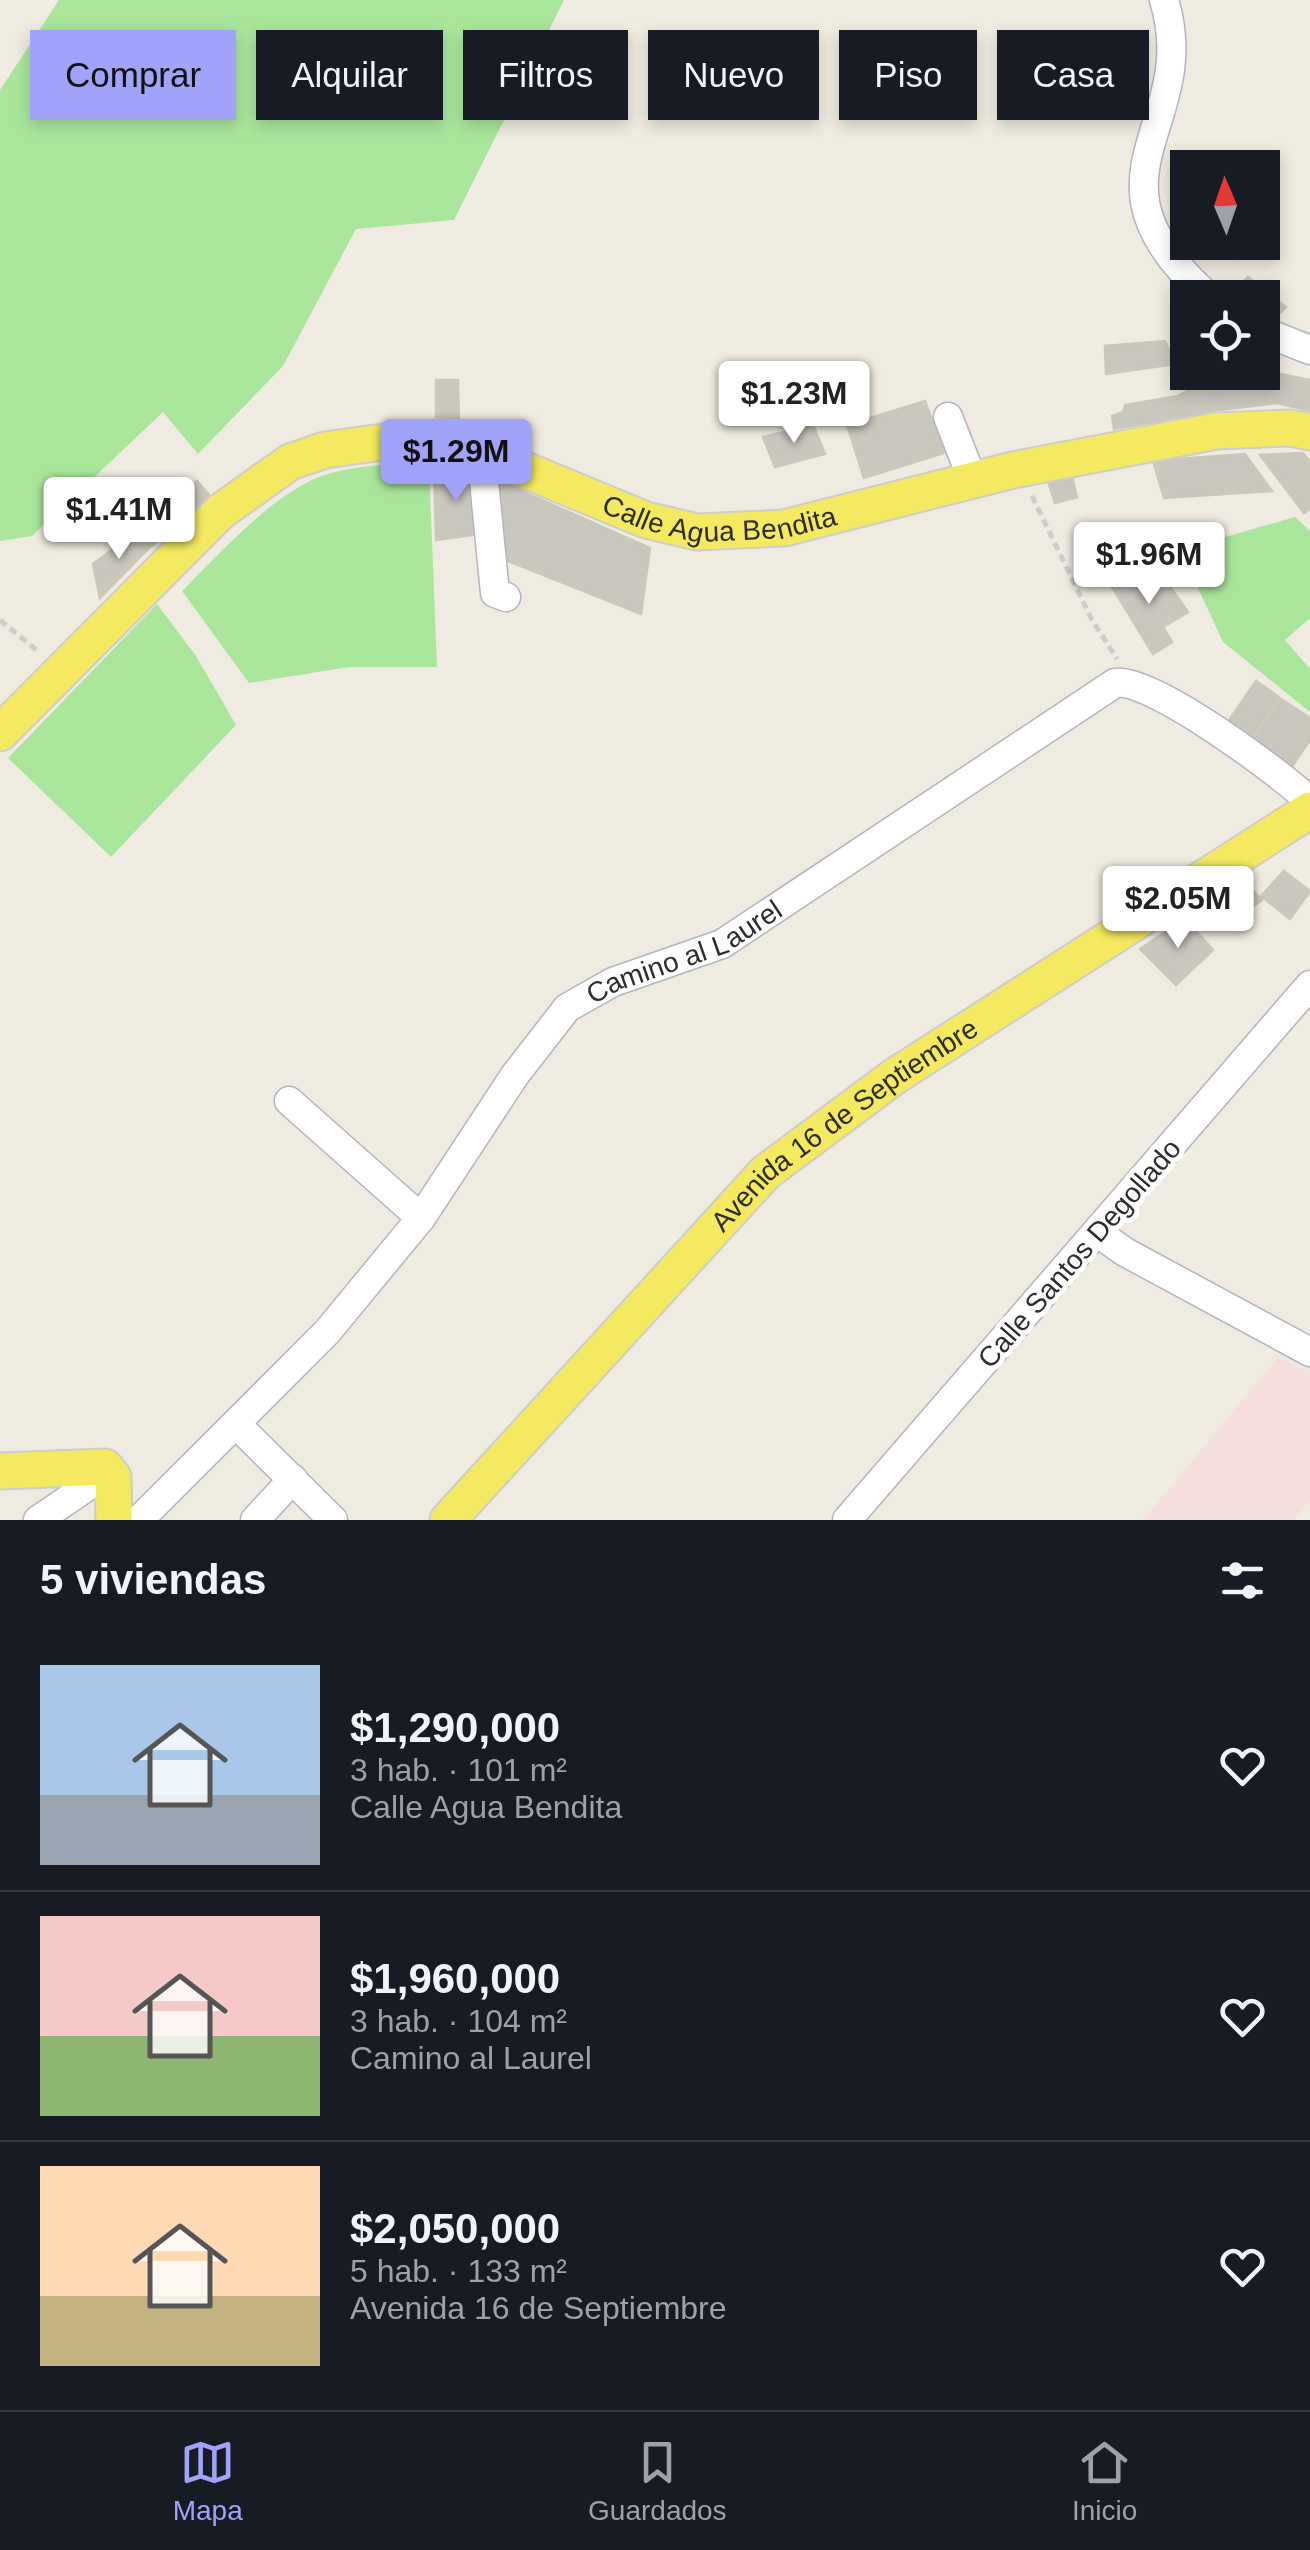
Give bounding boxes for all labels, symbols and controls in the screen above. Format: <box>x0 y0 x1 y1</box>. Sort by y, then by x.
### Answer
chip: Comprar <box>30 30 236 120</box>
chip: Alquilar <box>256 30 443 120</box>
chip: Filtros <box>463 30 628 120</box>
chip: Nuevo <box>648 30 819 120</box>
chip: Piso <box>839 30 977 120</box>
chip: Casa <box>997 30 1149 120</box>
north arrow <box>1170 150 1280 260</box>
map controls <box>1170 150 1280 390</box>
button: locate <box>1170 280 1280 390</box>
pin: $1.23M <box>713 361 875 446</box>
text: $1.23M <box>741 375 847 411</box>
pin: $1.29M <box>375 419 537 504</box>
text: $1.29M <box>403 433 509 469</box>
pin: $1.41M <box>38 477 200 562</box>
street label: Calle Agua Bendita <box>598 489 840 549</box>
text: $1.41M <box>66 491 172 527</box>
pin: $1.96M <box>1068 522 1230 607</box>
text: $1.96M <box>1096 536 1202 572</box>
pin: $2.05M <box>1097 866 1259 951</box>
text: $2.05M <box>1125 880 1231 916</box>
street label: Camino al Laurel <box>581 894 788 1010</box>
street label: Avenida 16 de Septiembre <box>705 1012 983 1238</box>
street label: Calle Santos Degollado <box>972 1133 1187 1374</box>
icon: filters <box>1215 1553 1270 1608</box>
text: 5 viviendas <box>40 1556 266 1603</box>
text: $1,290,000 <box>350 1704 560 1751</box>
icon: home <box>120 1705 240 1825</box>
icon: heart <box>1215 1738 1270 1793</box>
text: 3 hab. · 101 m² <box>350 1752 567 1788</box>
text: Calle Agua Bendita <box>350 1789 622 1825</box>
text: $1,960,000 <box>350 1955 560 2002</box>
icon: home <box>120 1956 240 2076</box>
icon: heart <box>1215 1989 1270 2044</box>
text: 3 hab. · 104 m² <box>350 2003 567 2039</box>
text: Camino al Laurel <box>350 2040 592 2076</box>
text: $2,050,000 <box>350 2205 560 2252</box>
icon: home <box>120 2206 240 2326</box>
icon: heart <box>1215 2239 1270 2294</box>
text: 5 hab. · 133 m² <box>350 2253 567 2289</box>
text: Avenida 16 de Septiembre <box>350 2290 727 2326</box>
tab: Mapa <box>173 2435 243 2527</box>
tab: Guardados <box>588 2435 727 2527</box>
tab: Inicio <box>1072 2435 1137 2527</box>

